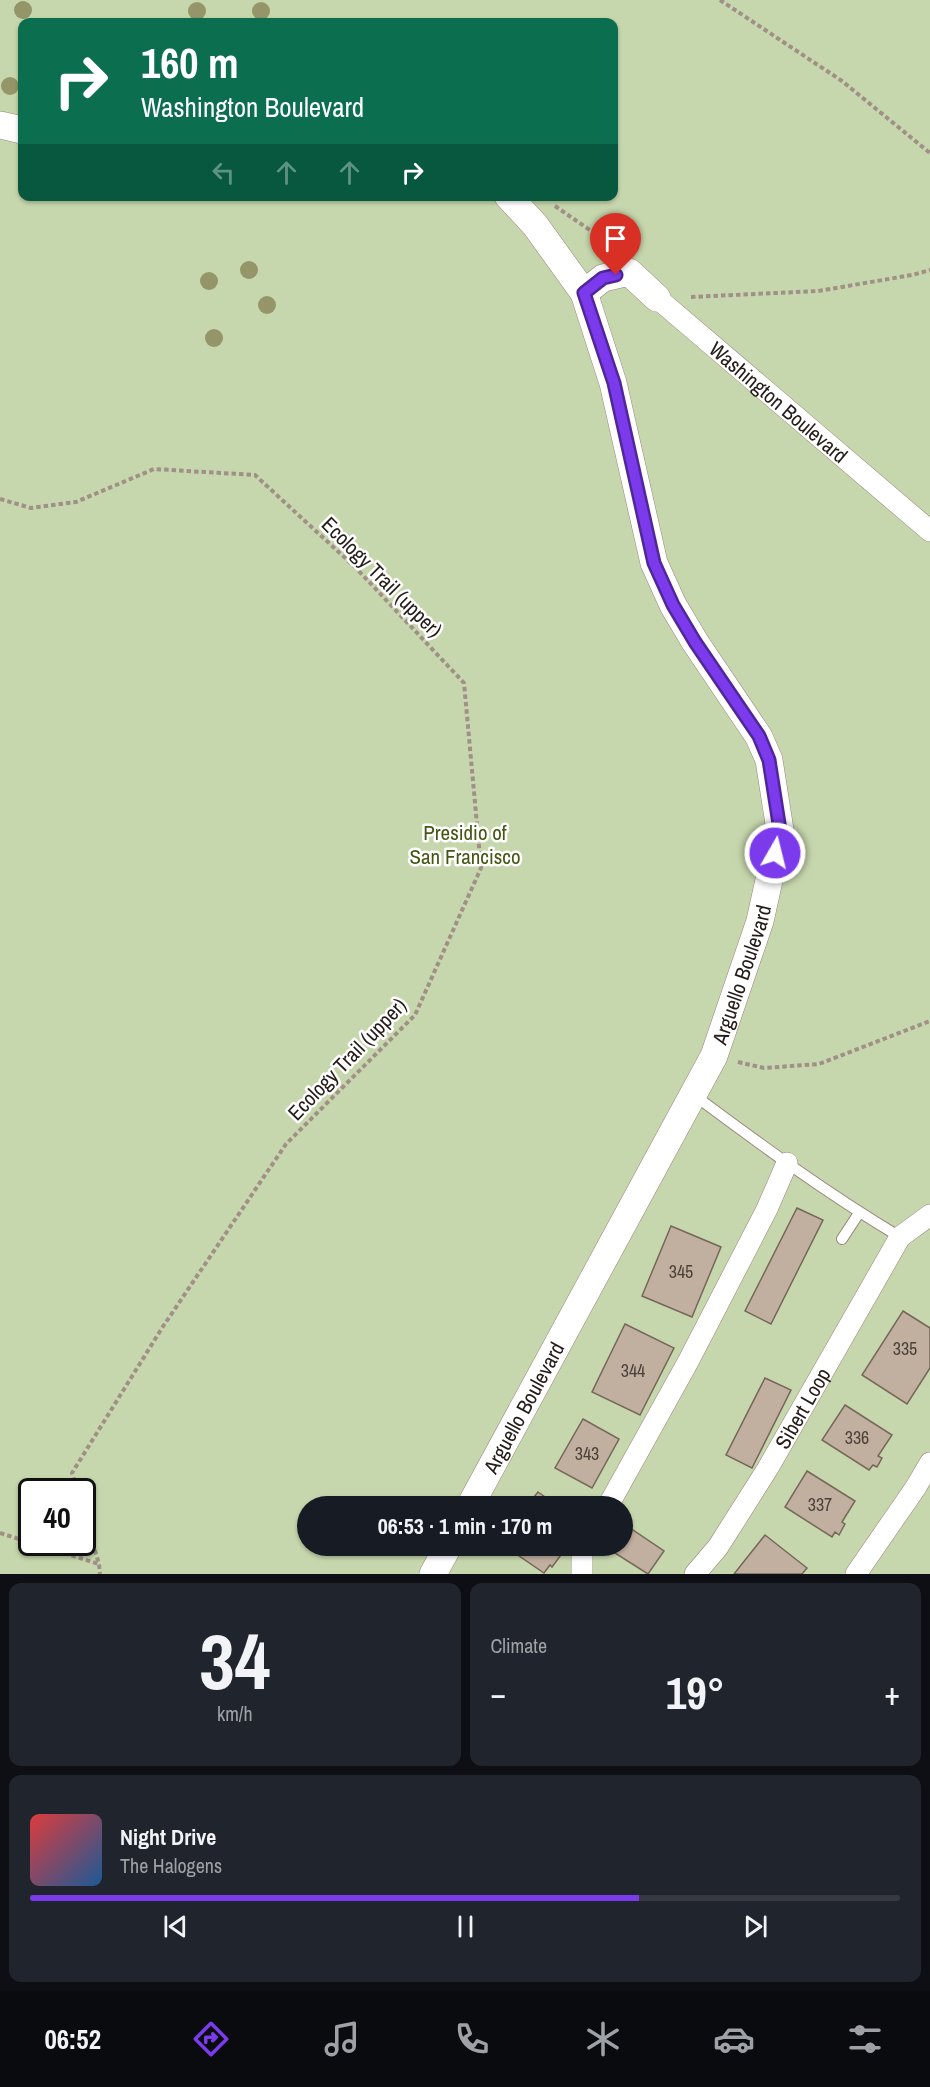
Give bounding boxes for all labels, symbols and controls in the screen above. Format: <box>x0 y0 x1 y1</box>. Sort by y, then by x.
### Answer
text: 160 m <box>141 35 239 91</box>
icon: right <box>42 42 120 120</box>
text: Washington Boulevard <box>141 89 364 125</box>
icon: left <box>207 156 240 189</box>
icon: ahead <box>270 156 303 189</box>
icon: ahead <box>333 156 366 189</box>
icon: right <box>396 156 429 189</box>
pin <box>590 213 641 275</box>
icon: arrive <box>599 222 632 255</box>
street label: Washington Boulevard <box>703 334 854 469</box>
street label: Ecology Trail (upper) <box>315 510 449 644</box>
park label: Presidio of San Francisco <box>409 818 521 871</box>
position arrow <box>743 821 807 885</box>
street label: Arguello Boulevard <box>704 902 778 1049</box>
street label: Ecology Trail (upper) <box>281 991 413 1127</box>
house number: 345 <box>669 1259 693 1284</box>
house number: 335 <box>893 1336 917 1361</box>
street label: Arguello Boulevard <box>475 1337 571 1479</box>
house number: 344 <box>621 1358 645 1383</box>
street label: Sibert Loop <box>768 1362 837 1454</box>
house number: 336 <box>845 1425 869 1450</box>
house number: 343 <box>575 1441 599 1466</box>
speed limit sign: 40 <box>18 1478 96 1556</box>
house number: 337 <box>808 1492 832 1517</box>
text: 06:53 · 1 min · 170 m <box>378 1511 552 1541</box>
text: 34 <box>199 1608 270 1713</box>
text: Climate <box>491 1632 547 1659</box>
text: 19° <box>666 1662 725 1723</box>
text: − <box>491 1671 506 1715</box>
text: + <box>884 1671 900 1715</box>
text: km/h <box>217 1700 253 1727</box>
text: Night Drive <box>120 1822 216 1852</box>
text: The Halogens <box>120 1852 222 1879</box>
icon: previous <box>159 1910 192 1943</box>
icon: pause <box>449 1910 482 1943</box>
icon: next <box>739 1910 772 1943</box>
icon: directions <box>190 2018 232 2060</box>
icon: music <box>321 2018 363 2060</box>
icon: phone <box>451 2018 493 2060</box>
icon: climate <box>582 2018 624 2060</box>
icon: car <box>713 2018 755 2060</box>
icon: filters <box>844 2018 886 2060</box>
text: 06:52 <box>44 2021 101 2057</box>

